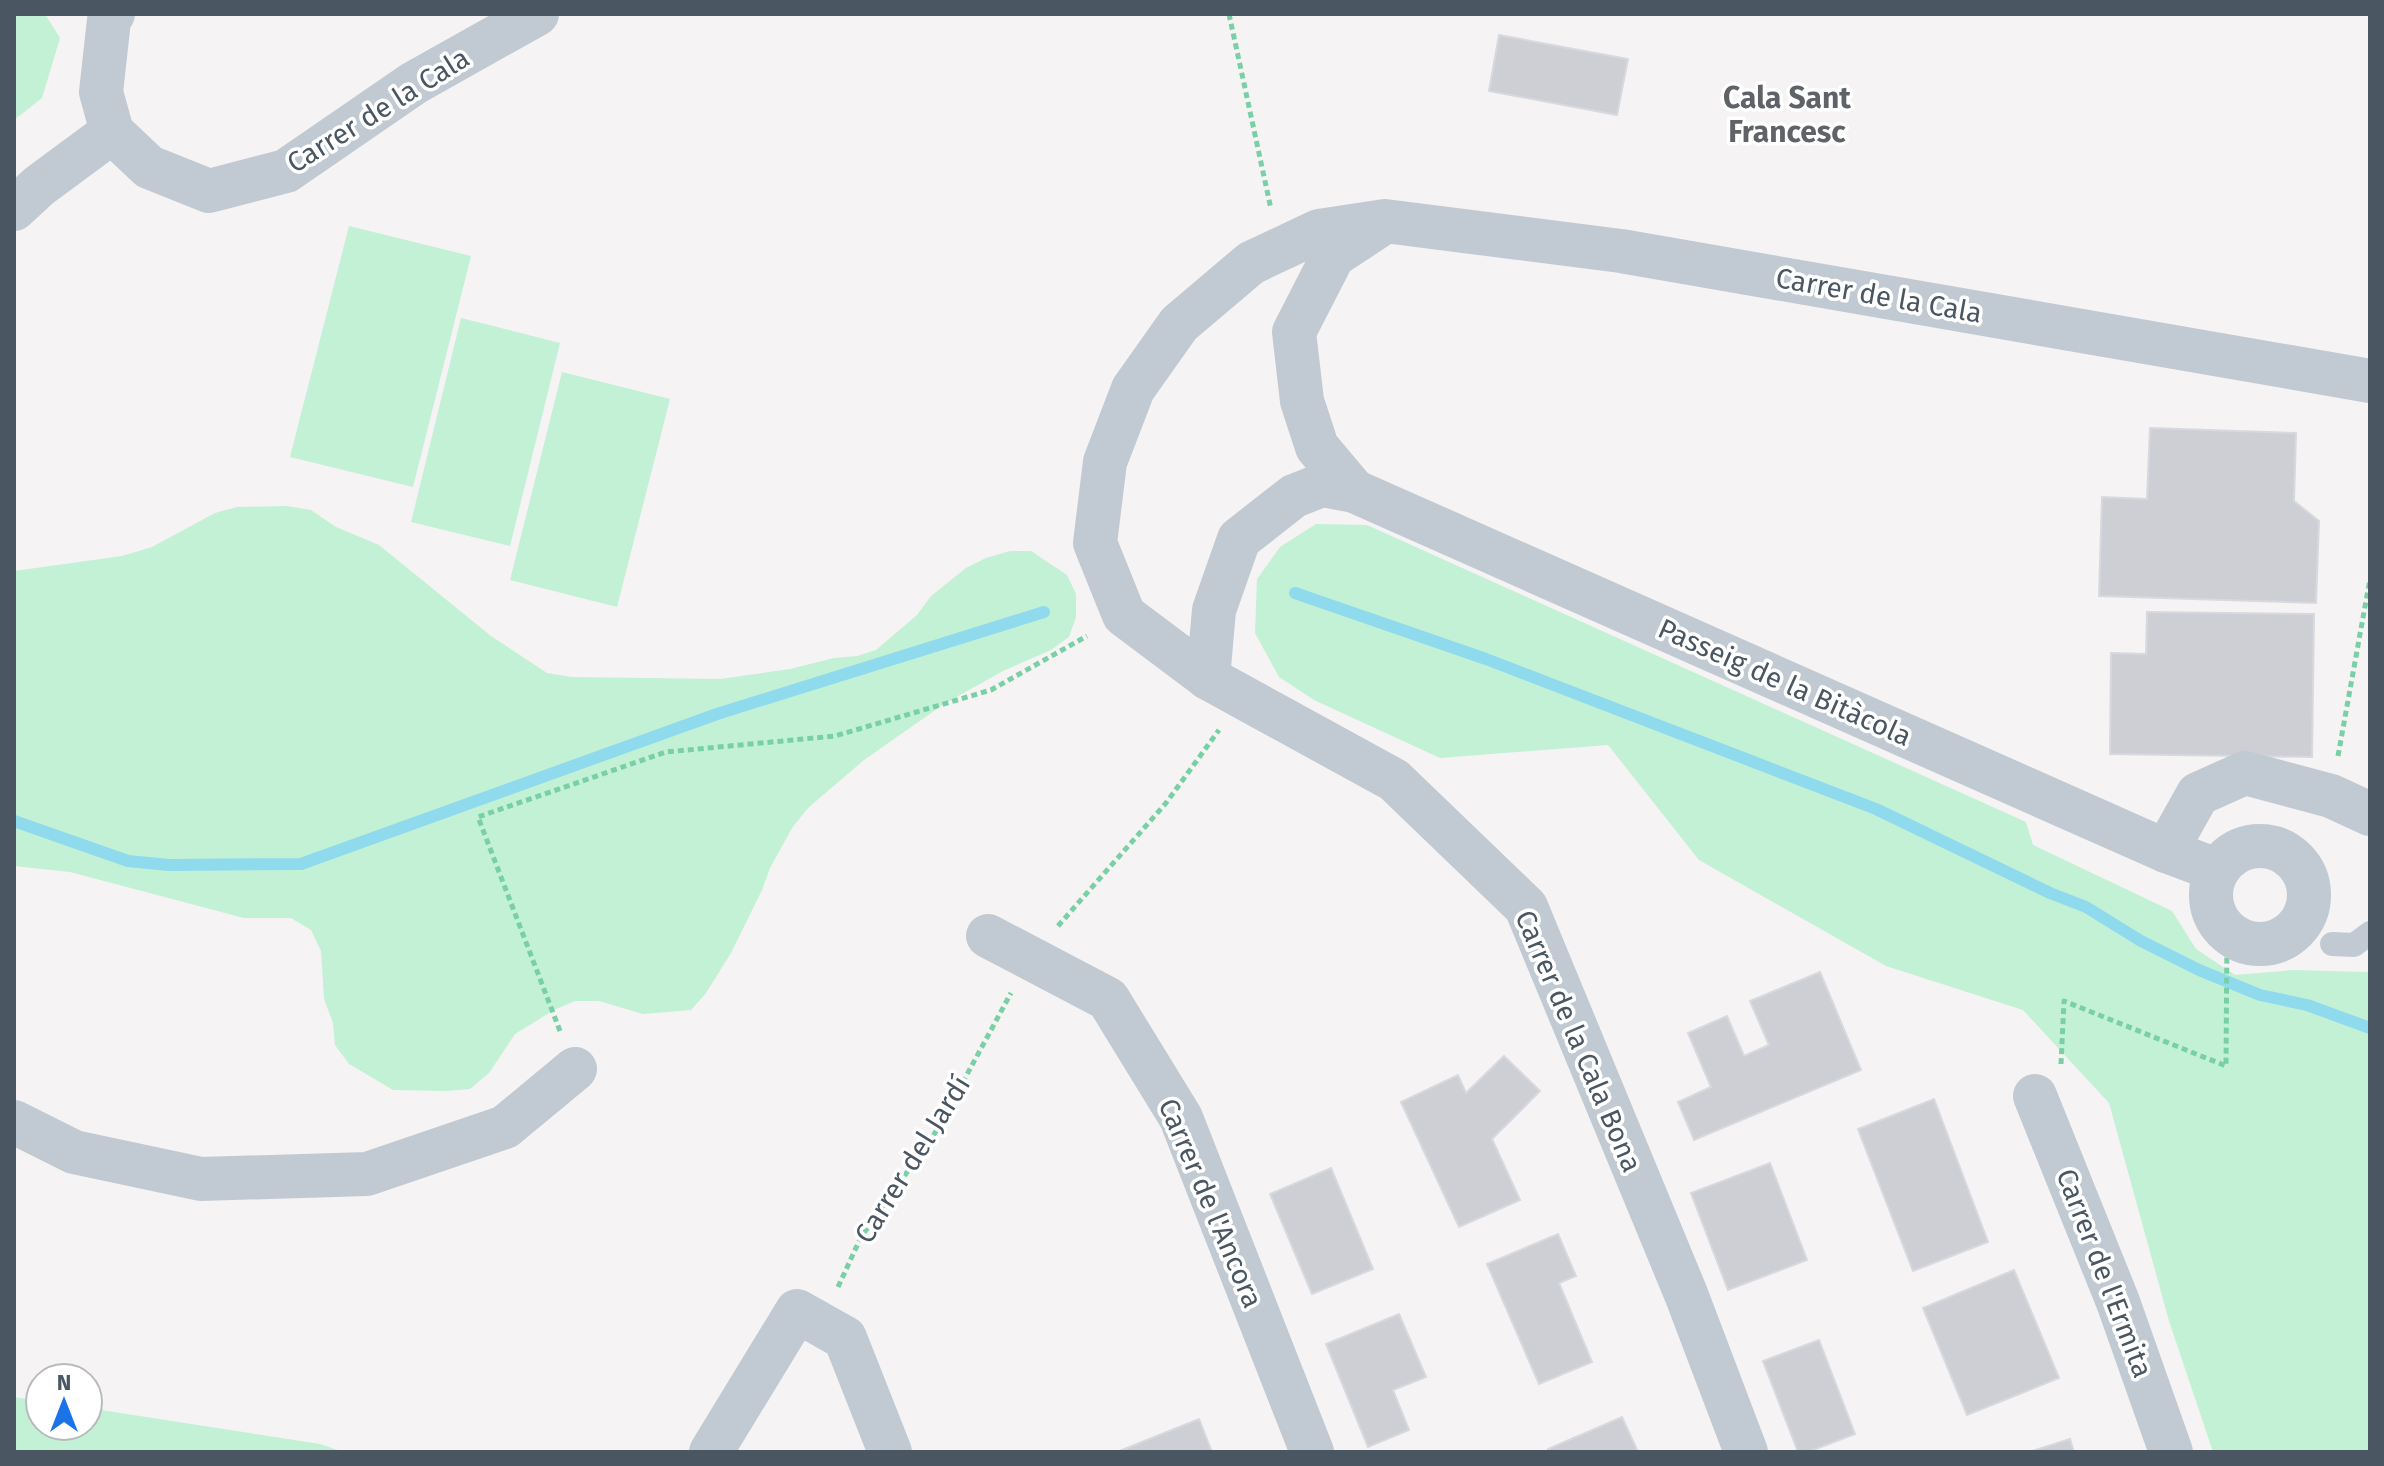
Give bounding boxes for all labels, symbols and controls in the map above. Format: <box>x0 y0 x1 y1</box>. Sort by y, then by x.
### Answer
street label: Carrer de la Cala <box>281 41 475 180</box>
district label: Cala Sant Francesc <box>1723 80 1851 150</box>
street label: Carrer de la Cala <box>1773 261 1985 330</box>
street label: Passeig de la Bitàcola <box>1653 612 1916 753</box>
street label: Carrer de la Cala Bona <box>1508 905 1649 1177</box>
street label: Carrer del Jardí <box>848 1069 977 1249</box>
street label: Carrer de l'Ancora <box>1152 1094 1270 1313</box>
street label: Carrer de l'Ermita <box>2050 1164 2159 1382</box>
north arrow <box>24 1362 104 1442</box>
text: N <box>57 1369 71 1396</box>

